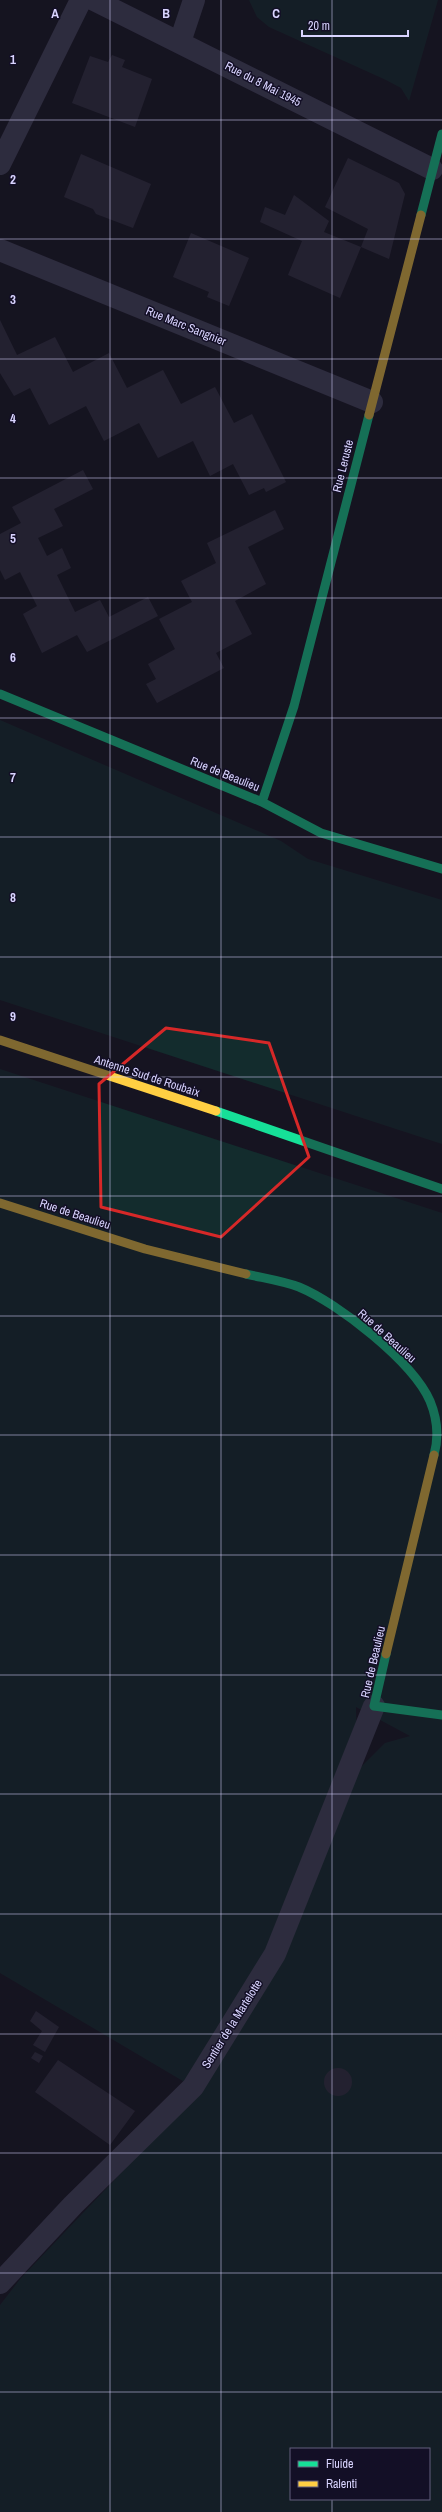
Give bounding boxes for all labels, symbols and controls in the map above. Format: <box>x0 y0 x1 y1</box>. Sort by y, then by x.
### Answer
text: A <box>51 5 59 22</box>
text: B <box>162 5 170 22</box>
text: C <box>272 5 280 22</box>
scale bar <box>302 12 408 38</box>
text: 20 m <box>308 18 330 34</box>
text: 1 <box>10 51 16 68</box>
street label: Rue du 8 Mai 1945 <box>222 58 304 110</box>
text: 2 <box>10 171 16 188</box>
text: 3 <box>10 291 16 308</box>
street label: Rue Marc Sangnier <box>143 303 229 350</box>
text: 4 <box>10 410 16 427</box>
street label: Rue Leruste <box>329 438 357 494</box>
text: 5 <box>10 530 16 547</box>
text: 6 <box>10 649 16 666</box>
street label: Rue de Beaulieu <box>188 753 262 795</box>
text: 7 <box>10 769 16 786</box>
text: 8 <box>10 889 16 906</box>
text: 9 <box>10 1008 16 1025</box>
street label: Antenne Sud de Roubaix <box>91 1051 202 1101</box>
street label: Rue de Beaulieu <box>38 1195 112 1233</box>
street label: Rue de Beaulieu <box>354 1306 420 1366</box>
street label: Rue de Beaulieu <box>357 1624 389 1700</box>
street label: Sentier de la Martelotte <box>198 1976 266 2072</box>
legend <box>290 2448 430 2500</box>
text: Fluide <box>326 2456 353 2472</box>
text: Ralenti <box>326 2476 357 2492</box>

